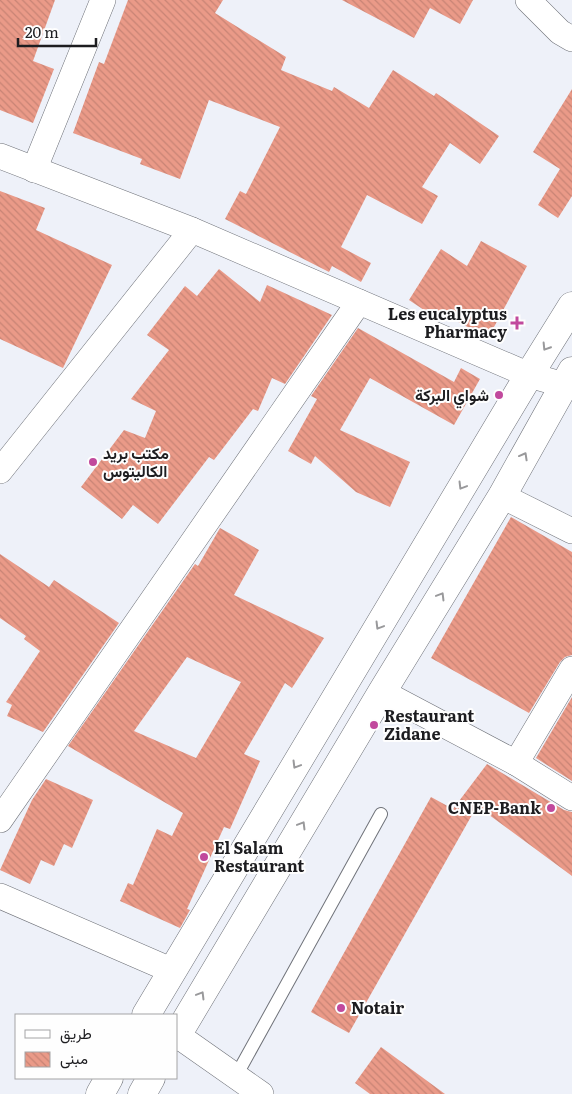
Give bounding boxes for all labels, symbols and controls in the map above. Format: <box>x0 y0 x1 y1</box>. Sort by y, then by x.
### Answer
scale bar <box>18 15 95 47</box>
text: 20 m <box>25 20 59 43</box>
place label: Les eucalyptus Pharmacy <box>388 301 507 343</box>
marker: Les eucalyptus Pharmacy <box>511 317 523 329</box>
one-way arrow <box>543 341 552 350</box>
place label: شواي البركة <box>415 382 489 409</box>
marker: شواي البركة <box>493 389 505 401</box>
place label: مكتب بريد الكاليتوس <box>103 440 169 482</box>
one-way arrow <box>518 453 528 462</box>
marker: مكتب بريد الكاليتوس <box>87 456 99 468</box>
one-way arrow <box>459 481 469 490</box>
one-way arrow <box>434 592 444 601</box>
one-way arrow <box>376 620 386 629</box>
place label: Restaurant Zidane <box>384 703 474 745</box>
marker: Restaurant Zidane <box>368 719 380 731</box>
one-way arrow <box>292 760 302 769</box>
place label: CNEP-Bank <box>448 795 541 819</box>
marker: CNEP-Bank <box>545 802 557 814</box>
one-way arrow <box>296 822 306 831</box>
place label: El Salam Restaurant <box>214 835 304 877</box>
marker: El Salam Restaurant <box>198 851 210 863</box>
one-way arrow <box>195 991 205 1000</box>
place label: Notair <box>351 995 405 1019</box>
marker: Notair <box>335 1002 347 1014</box>
legend <box>15 1014 178 1079</box>
text: طريق <box>60 1021 92 1044</box>
text: مبنى <box>60 1046 88 1069</box>

